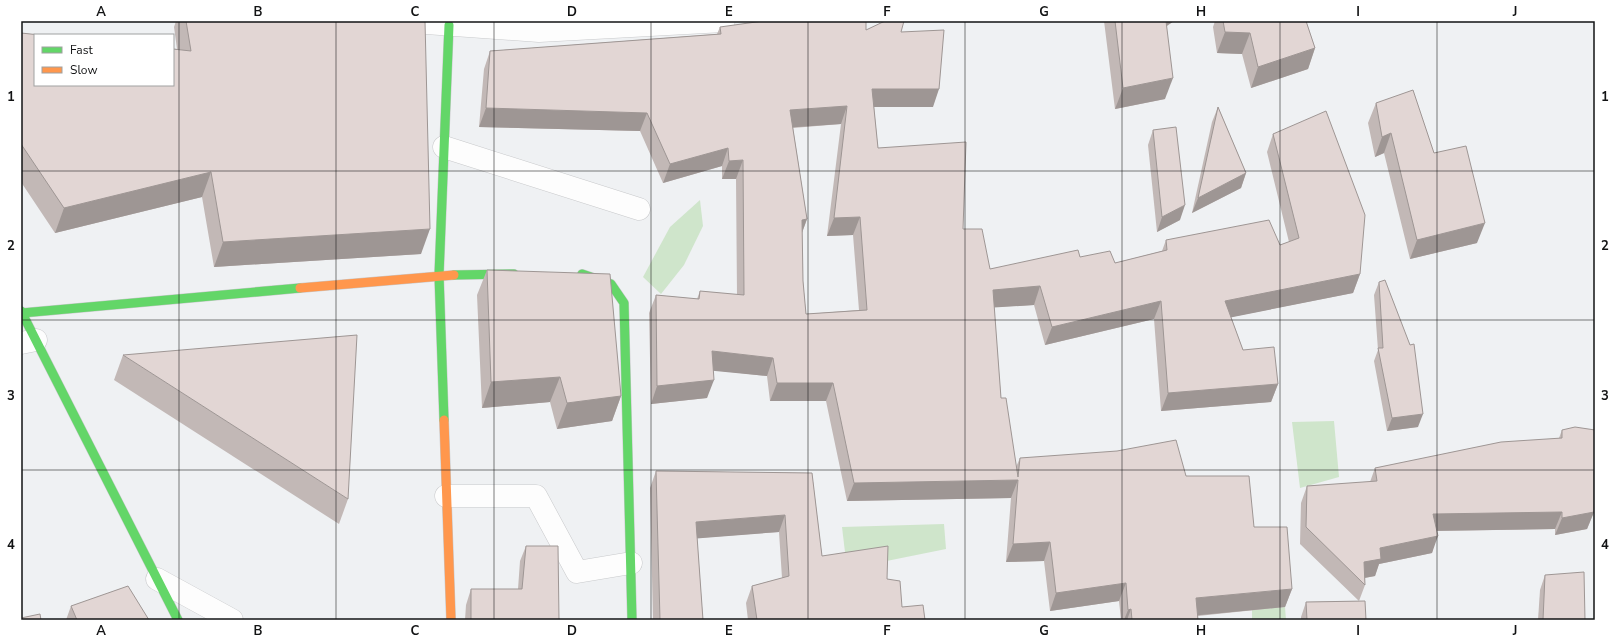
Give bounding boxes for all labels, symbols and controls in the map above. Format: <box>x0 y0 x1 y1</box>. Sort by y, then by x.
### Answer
text: A <box>96 3 106 21</box>
text: B <box>254 3 263 21</box>
text: C <box>411 3 420 21</box>
text: D <box>567 3 577 21</box>
text: E <box>725 3 733 21</box>
text: F <box>883 3 891 21</box>
text: G <box>1039 3 1049 21</box>
text: H <box>1196 3 1206 21</box>
text: I <box>1356 3 1360 21</box>
text: J <box>1512 3 1517 21</box>
legend <box>34 34 174 86</box>
text: Fast <box>70 42 93 58</box>
text: Slow <box>70 62 98 78</box>
text: 1 <box>7 88 15 106</box>
text: 1 <box>1601 88 1609 106</box>
text: 2 <box>7 237 15 255</box>
text: 2 <box>1601 237 1609 255</box>
text: 3 <box>7 387 15 405</box>
text: 3 <box>1601 387 1609 405</box>
text: 4 <box>7 536 15 554</box>
text: 4 <box>1601 536 1609 554</box>
text: A <box>96 622 106 640</box>
text: B <box>254 622 263 640</box>
text: C <box>411 622 420 640</box>
text: D <box>567 622 577 640</box>
text: E <box>725 622 733 640</box>
text: F <box>883 622 891 640</box>
text: G <box>1039 622 1049 640</box>
text: H <box>1196 622 1206 640</box>
text: I <box>1356 622 1360 640</box>
text: J <box>1512 622 1517 640</box>

